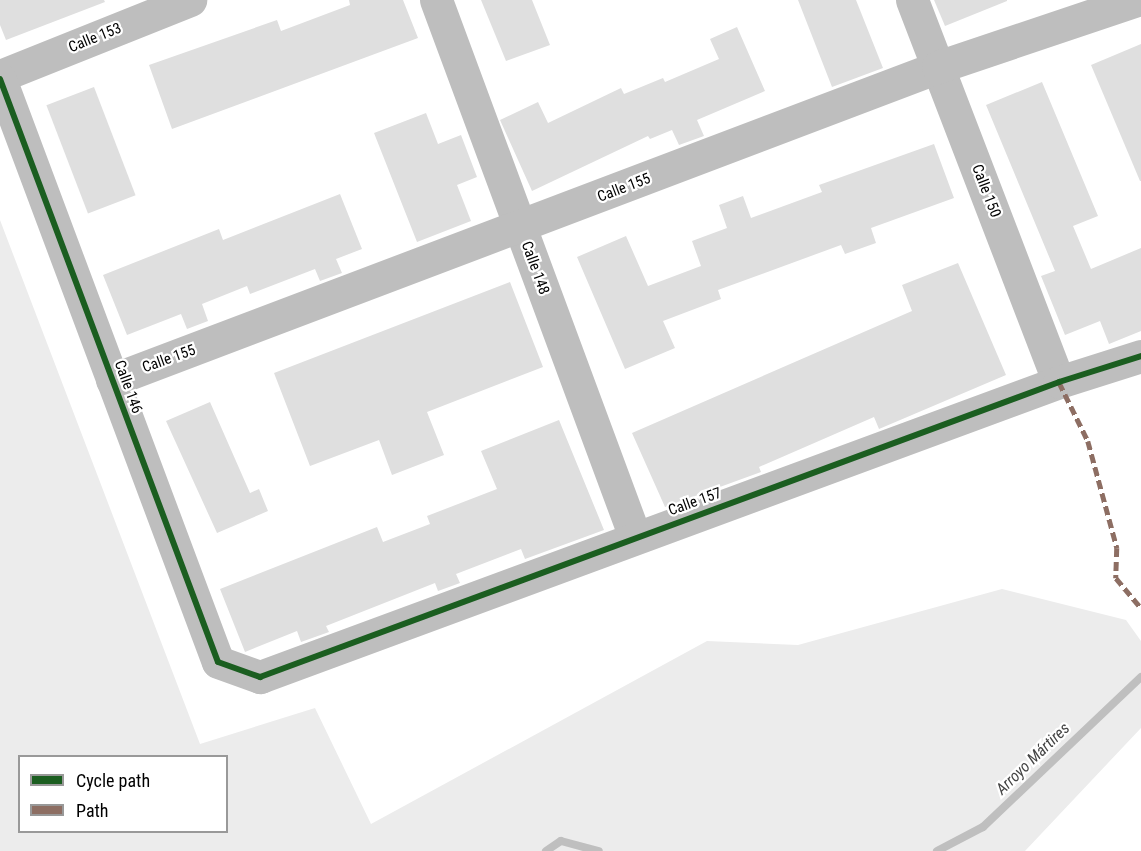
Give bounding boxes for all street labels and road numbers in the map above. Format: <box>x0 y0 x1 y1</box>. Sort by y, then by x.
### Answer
street label: Calle 153 <box>66 19 124 57</box>
street label: Calle 150 <box>968 162 1004 220</box>
street label: Calle 155 <box>595 170 653 206</box>
street label: Calle 148 <box>517 239 553 297</box>
street label: Calle 155 <box>140 341 198 377</box>
street label: Calle 146 <box>110 358 146 416</box>
street label: Calle 157 <box>666 484 724 520</box>

